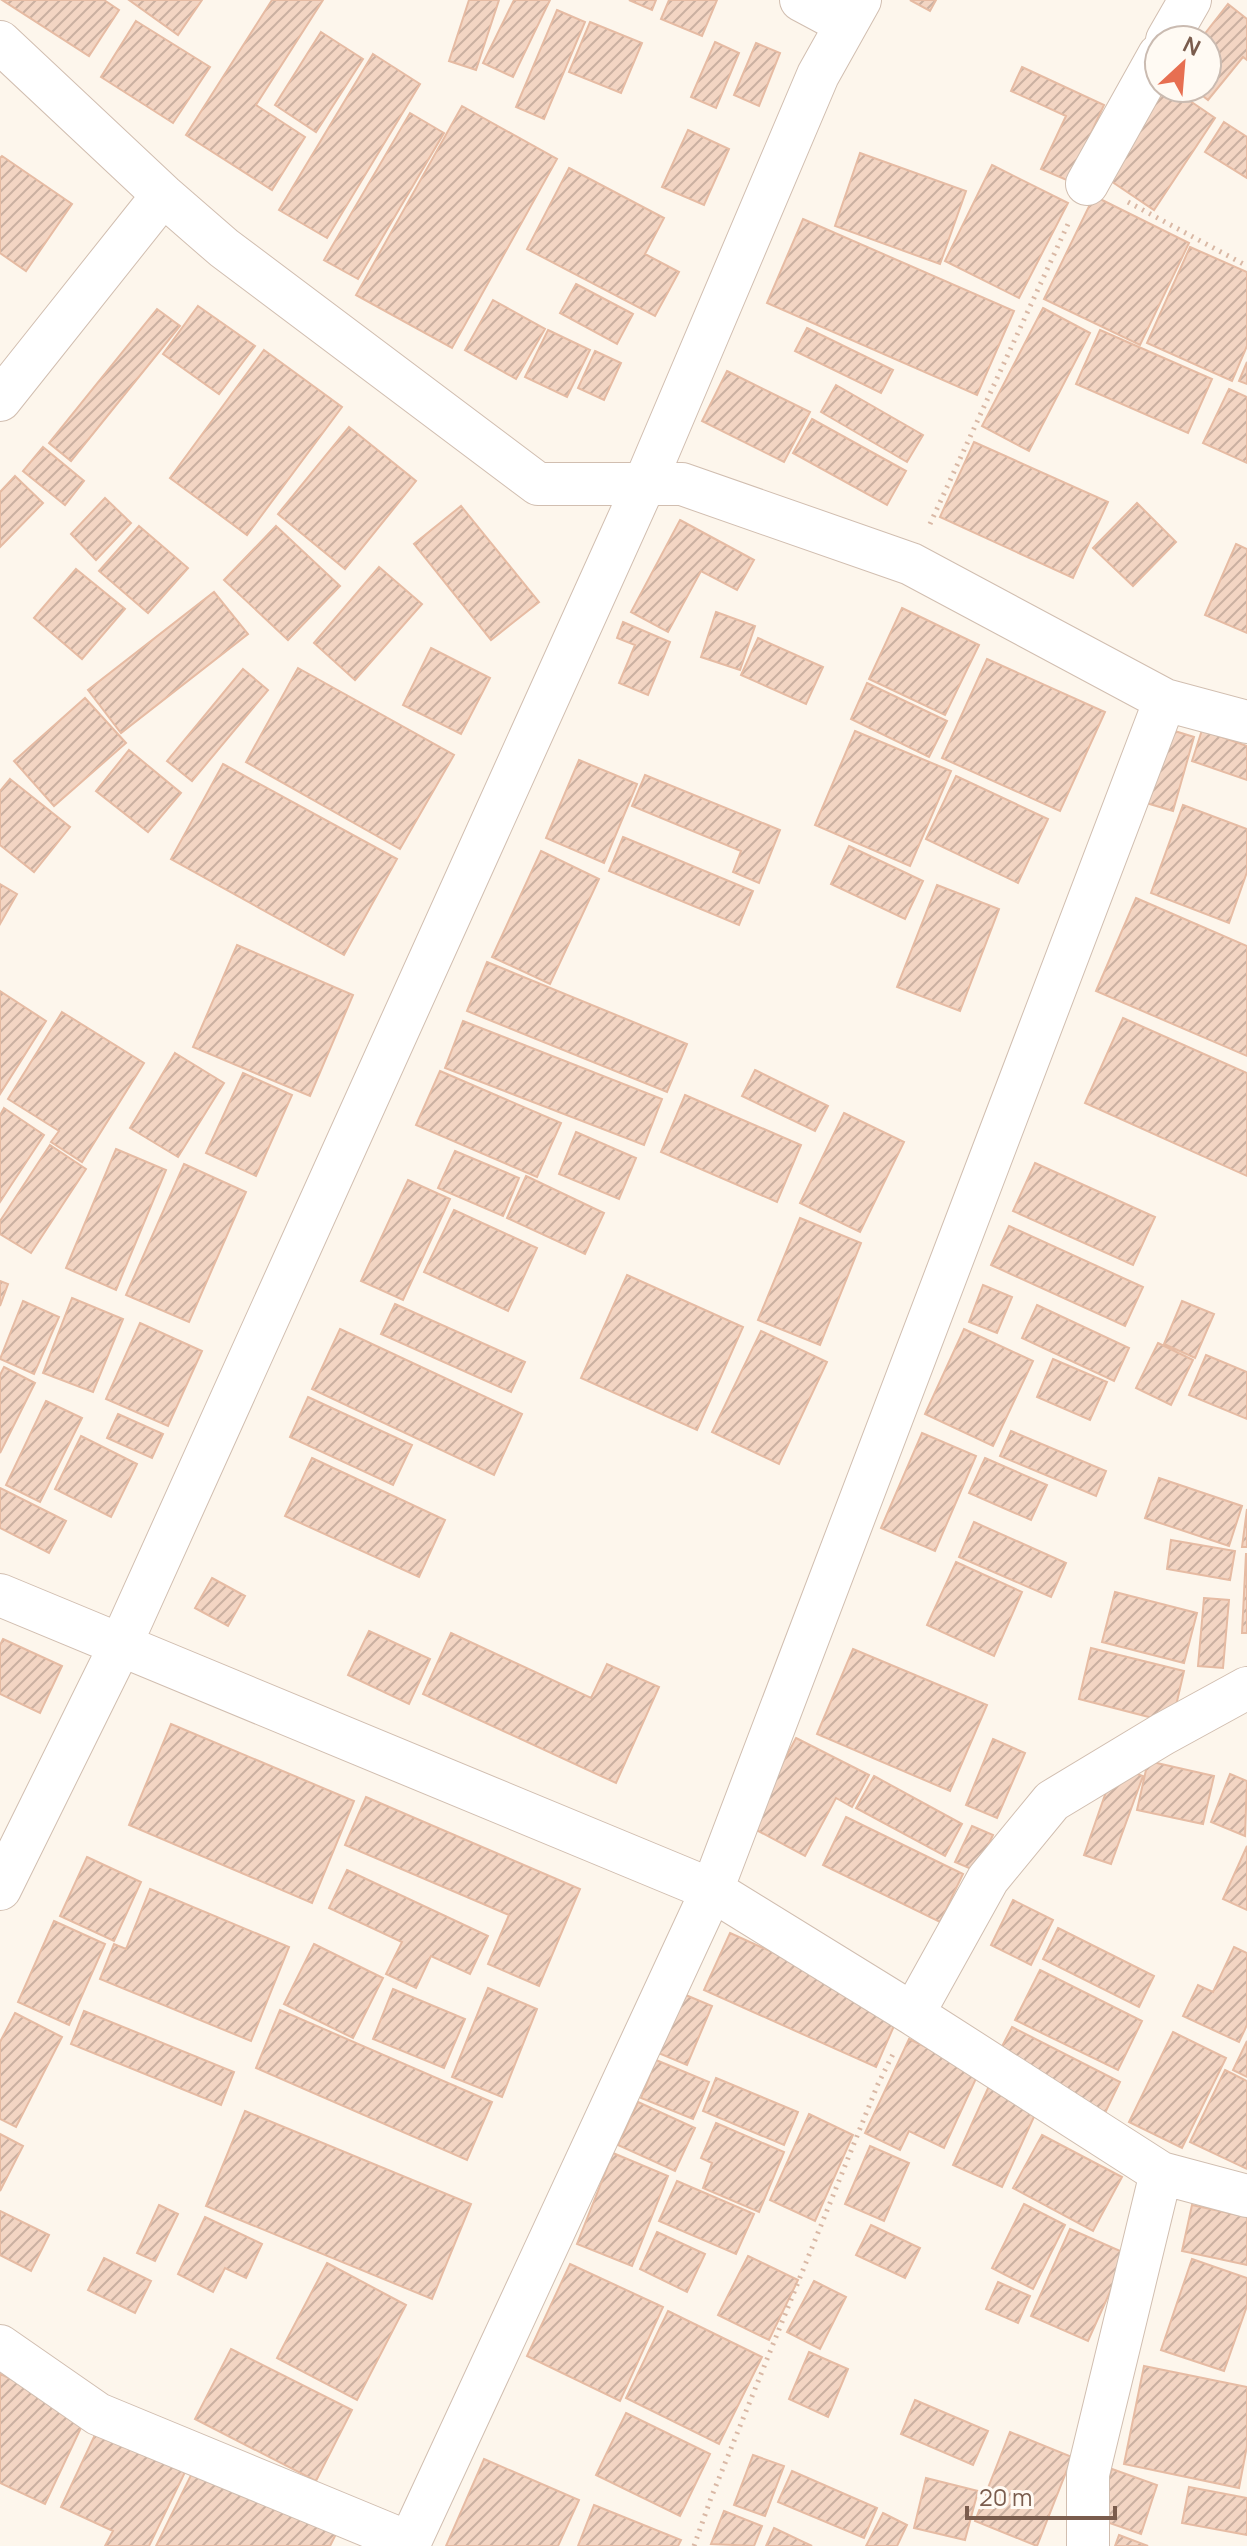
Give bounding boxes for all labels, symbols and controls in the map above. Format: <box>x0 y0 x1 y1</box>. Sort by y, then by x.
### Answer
north arrow <box>1143 24 1223 104</box>
text: N <box>1178 29 1205 63</box>
scale bar <box>967 2470 1115 2520</box>
text: 20 m <box>979 2480 1032 2513</box>

